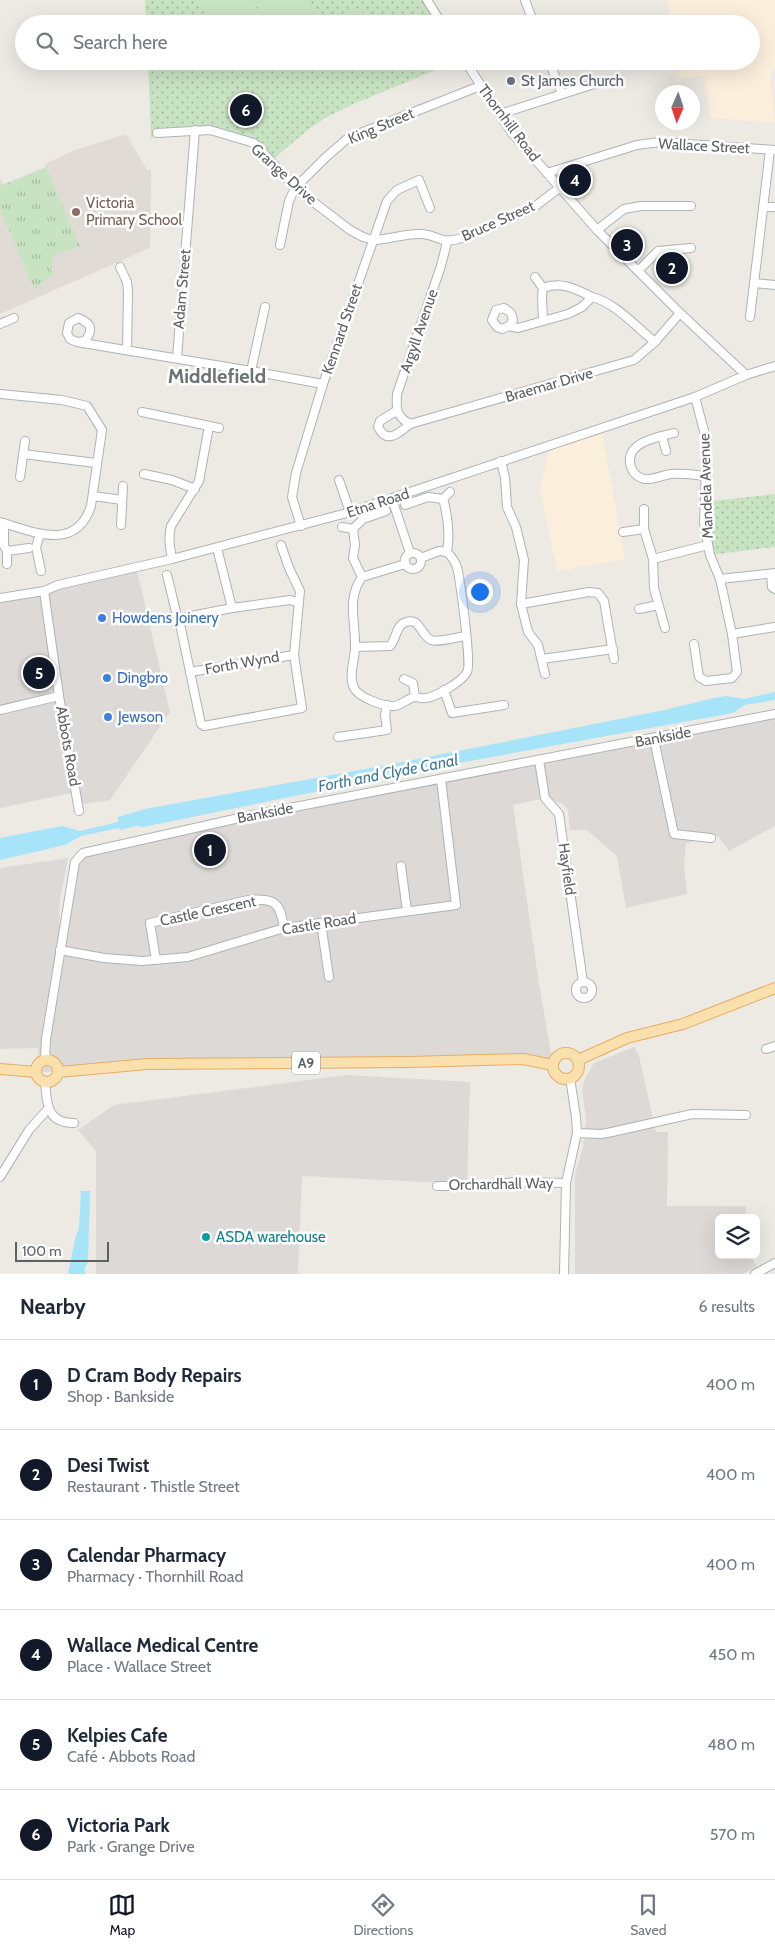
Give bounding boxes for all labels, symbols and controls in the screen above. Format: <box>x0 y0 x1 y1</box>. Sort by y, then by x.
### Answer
search box <box>15 15 760 70</box>
icon: search <box>33 29 61 57</box>
text: Search here <box>73 31 167 54</box>
place label: St James Church <box>521 72 624 90</box>
marker: St James Church <box>505 75 517 87</box>
street label: Thornhill Road <box>474 81 544 165</box>
north arrow <box>655 85 700 130</box>
pin: 6 <box>230 91 262 129</box>
street label: King Street <box>345 104 417 148</box>
street label: Wallace Street <box>658 135 750 157</box>
street label: Grange Drive <box>247 140 321 208</box>
pin: 4 <box>559 161 591 199</box>
place label: Victoria Primary School <box>86 194 183 229</box>
street label: Bruce Street <box>459 197 537 245</box>
marker: Victoria Primary School <box>70 206 82 218</box>
pin: 3 <box>611 226 643 264</box>
street label: Adam Street <box>170 249 194 329</box>
pin: 2 <box>656 249 688 287</box>
street label: Kennard Street <box>318 281 366 377</box>
street label: Argyll Avenue <box>396 287 442 375</box>
district label: Middlefield <box>168 364 266 388</box>
street label: Braemar Drive <box>503 364 595 406</box>
street label: Mandela Avenue <box>695 433 717 539</box>
street label: Etna Road <box>344 484 412 522</box>
your location <box>467 579 493 605</box>
place label: Howdens Joinery <box>112 609 219 627</box>
marker: Howdens Joinery <box>96 612 108 624</box>
street label: Forth Wynd <box>203 648 281 678</box>
pin: 5 <box>23 654 55 692</box>
place label: Dingbro <box>117 669 168 687</box>
marker: Dingbro <box>101 672 113 684</box>
street label: Abbots Road <box>52 704 84 788</box>
place label: Jewson <box>117 708 163 726</box>
marker: Jewson <box>102 711 114 723</box>
street label: Bankside <box>633 723 693 751</box>
water label: Forth and Clyde Canal <box>316 750 460 796</box>
street label: Bankside <box>235 799 295 827</box>
pin: 1 <box>194 831 226 869</box>
street label: Hayfield <box>554 842 580 896</box>
street label: Castle Crescent <box>158 892 258 930</box>
street label: Castle Road <box>281 909 357 939</box>
road number: A9 <box>292 1052 320 1074</box>
street label: Orchardhall Way <box>448 1174 554 1194</box>
map controls <box>715 1214 760 1259</box>
button: layers <box>715 1214 760 1259</box>
place label: ASDA warehouse <box>216 1228 326 1246</box>
marker: ASDA warehouse <box>200 1231 212 1243</box>
scale bar <box>15 1239 109 1262</box>
text: 100 m <box>22 1242 62 1260</box>
text: Nearby <box>20 1294 86 1319</box>
text: 6 results <box>699 1297 755 1316</box>
text: D Cram Body Repairs <box>67 1364 242 1387</box>
text: 1 <box>33 1375 39 1394</box>
text: 400 m <box>706 1375 755 1394</box>
text: Shop · Bankside <box>67 1387 174 1406</box>
text: Desi Twist <box>67 1454 149 1477</box>
text: 2 <box>32 1465 40 1484</box>
text: 400 m <box>706 1465 755 1484</box>
text: Restaurant · Thistle Street <box>67 1477 240 1496</box>
text: Calendar Pharmacy <box>67 1544 226 1567</box>
text: 3 <box>32 1555 40 1574</box>
text: 400 m <box>706 1555 755 1574</box>
text: Pharmacy · Thornhill Road <box>67 1567 243 1586</box>
text: Wallace Medical Centre <box>67 1634 258 1657</box>
text: 4 <box>31 1645 41 1664</box>
text: 450 m <box>708 1645 755 1664</box>
text: Place · Wallace Street <box>67 1657 211 1676</box>
text: Kelpies Cafe <box>67 1724 168 1747</box>
text: 5 <box>32 1735 40 1754</box>
text: 480 m <box>707 1735 755 1754</box>
text: Café · Abbots Road <box>67 1747 195 1766</box>
text: Victoria Park <box>67 1814 170 1837</box>
text: 6 <box>32 1825 41 1844</box>
text: 570 m <box>710 1825 755 1844</box>
text: Park · Grange Drive <box>67 1837 195 1856</box>
tab: Map <box>108 1891 136 1939</box>
tab: Directions <box>353 1891 413 1939</box>
tab: Saved <box>630 1891 667 1939</box>

